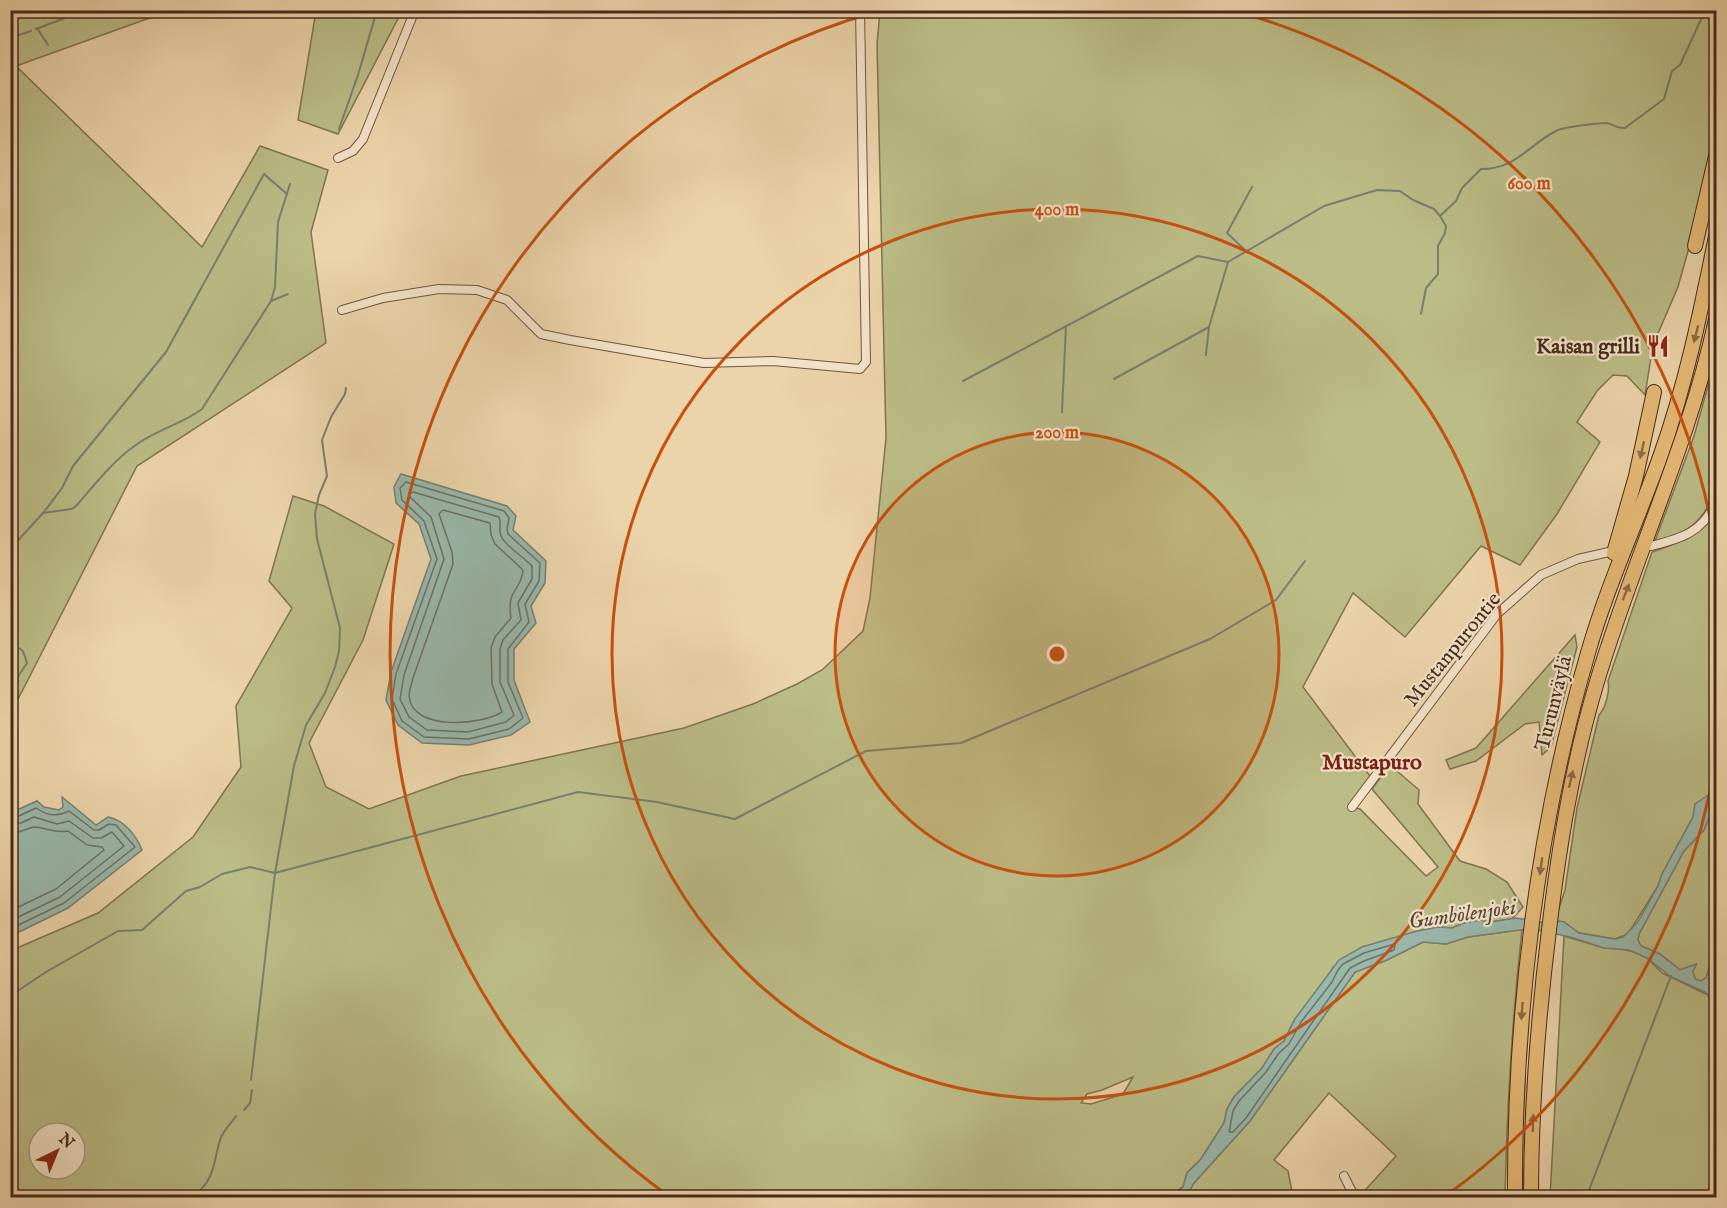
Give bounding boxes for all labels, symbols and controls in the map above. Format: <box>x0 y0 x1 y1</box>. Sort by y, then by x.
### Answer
text: 600 m <box>1507 173 1551 196</box>
text: 400 m <box>1035 199 1079 222</box>
one-way arrow <box>1690 325 1700 343</box>
restaurant icon: Kaisan grilli <box>1645 333 1671 359</box>
place label: Kaisan grilli <box>1536 334 1640 361</box>
text: 200 m <box>1035 422 1079 445</box>
one-way arrow <box>1637 440 1646 459</box>
one-way arrow <box>1622 583 1631 601</box>
street label: Mustanpurontie <box>1399 587 1508 713</box>
centre of rings <box>1047 644 1067 664</box>
street label: Turunväylä <box>1530 652 1580 754</box>
district label: Mustapuro <box>1322 749 1422 777</box>
one-way arrow <box>1567 770 1577 788</box>
one-way arrow <box>1536 856 1546 875</box>
water label: Gumbölenjoki <box>1407 893 1520 936</box>
one-way arrow <box>1517 1002 1527 1021</box>
one-way arrow <box>1528 1114 1538 1133</box>
north arrow <box>27 1121 87 1181</box>
text: N <box>53 1129 78 1154</box>

